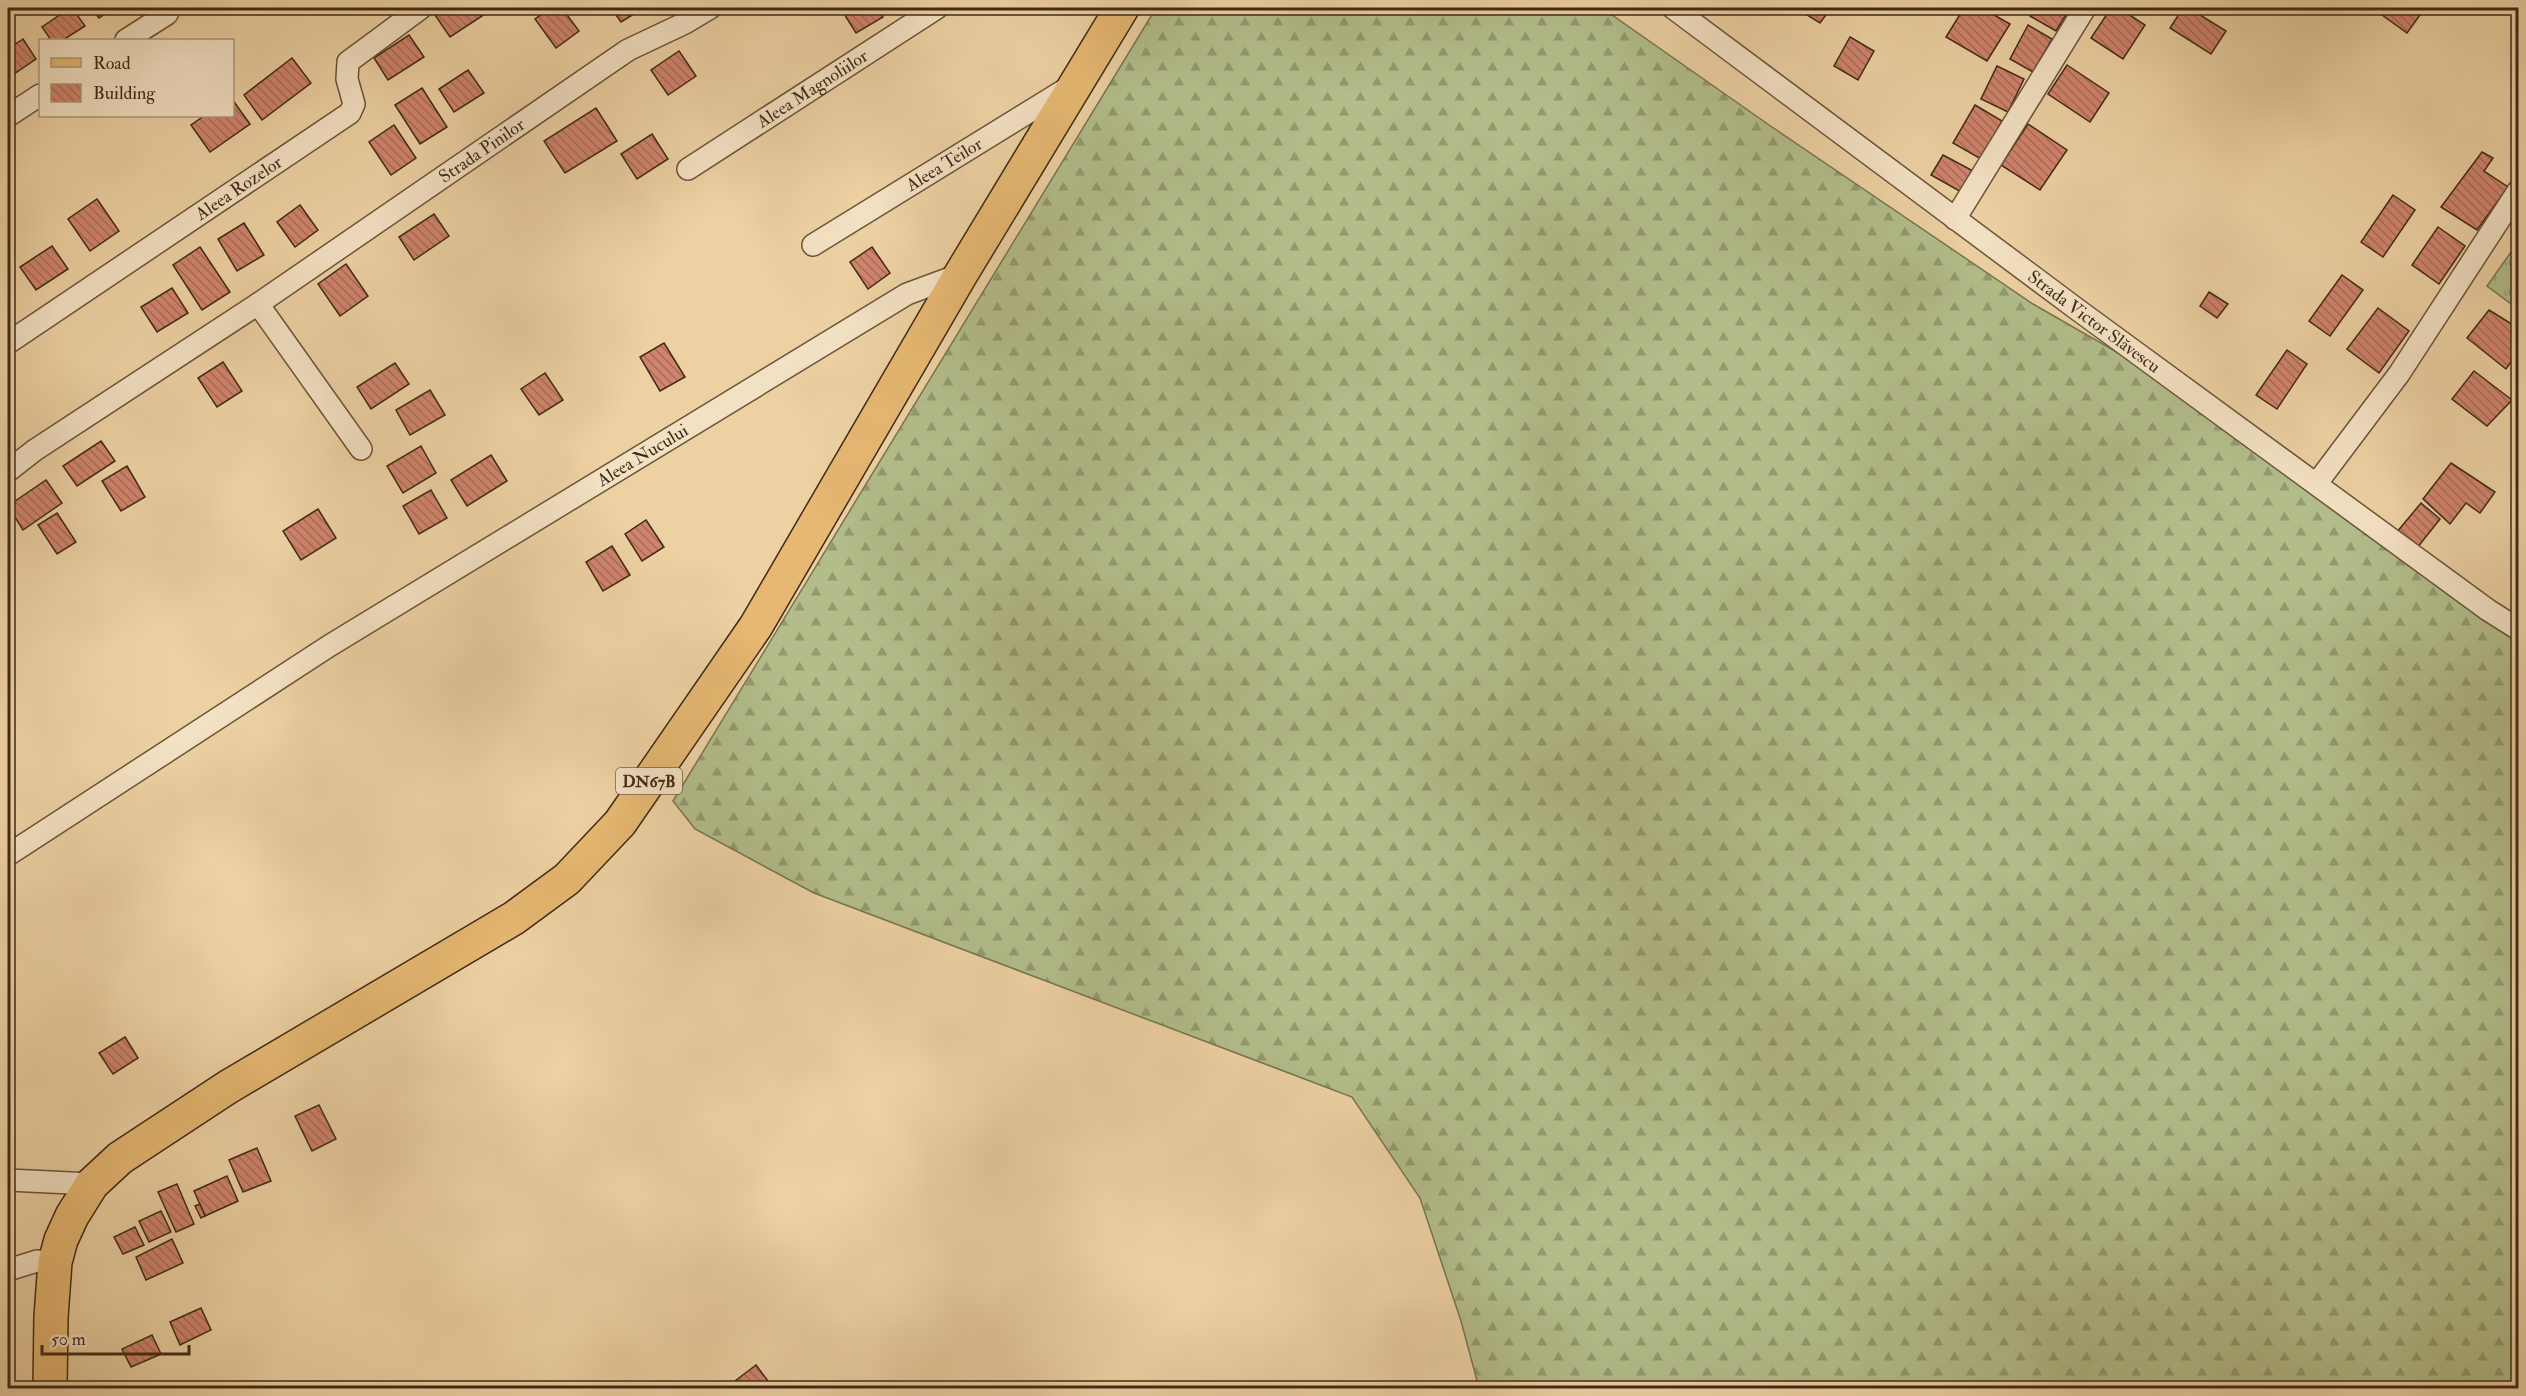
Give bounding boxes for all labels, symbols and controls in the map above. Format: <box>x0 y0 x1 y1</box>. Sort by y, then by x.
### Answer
legend <box>39 39 234 117</box>
street label: Aleea Magnoliilor <box>752 45 873 134</box>
text: Road <box>93 52 131 75</box>
text: Building <box>93 82 156 105</box>
street label: Strada Pinilor <box>434 113 530 188</box>
street label: Aleea Teilor <box>901 132 987 197</box>
street label: Aleea Rozelor <box>190 151 287 226</box>
street label: Strada Victor Slăvescu <box>2023 265 2165 378</box>
street label: Aleea Nucului <box>592 419 693 493</box>
road number: DN67B <box>616 768 682 794</box>
scale bar <box>42 1318 189 1356</box>
text: 50 m <box>51 1328 86 1351</box>

